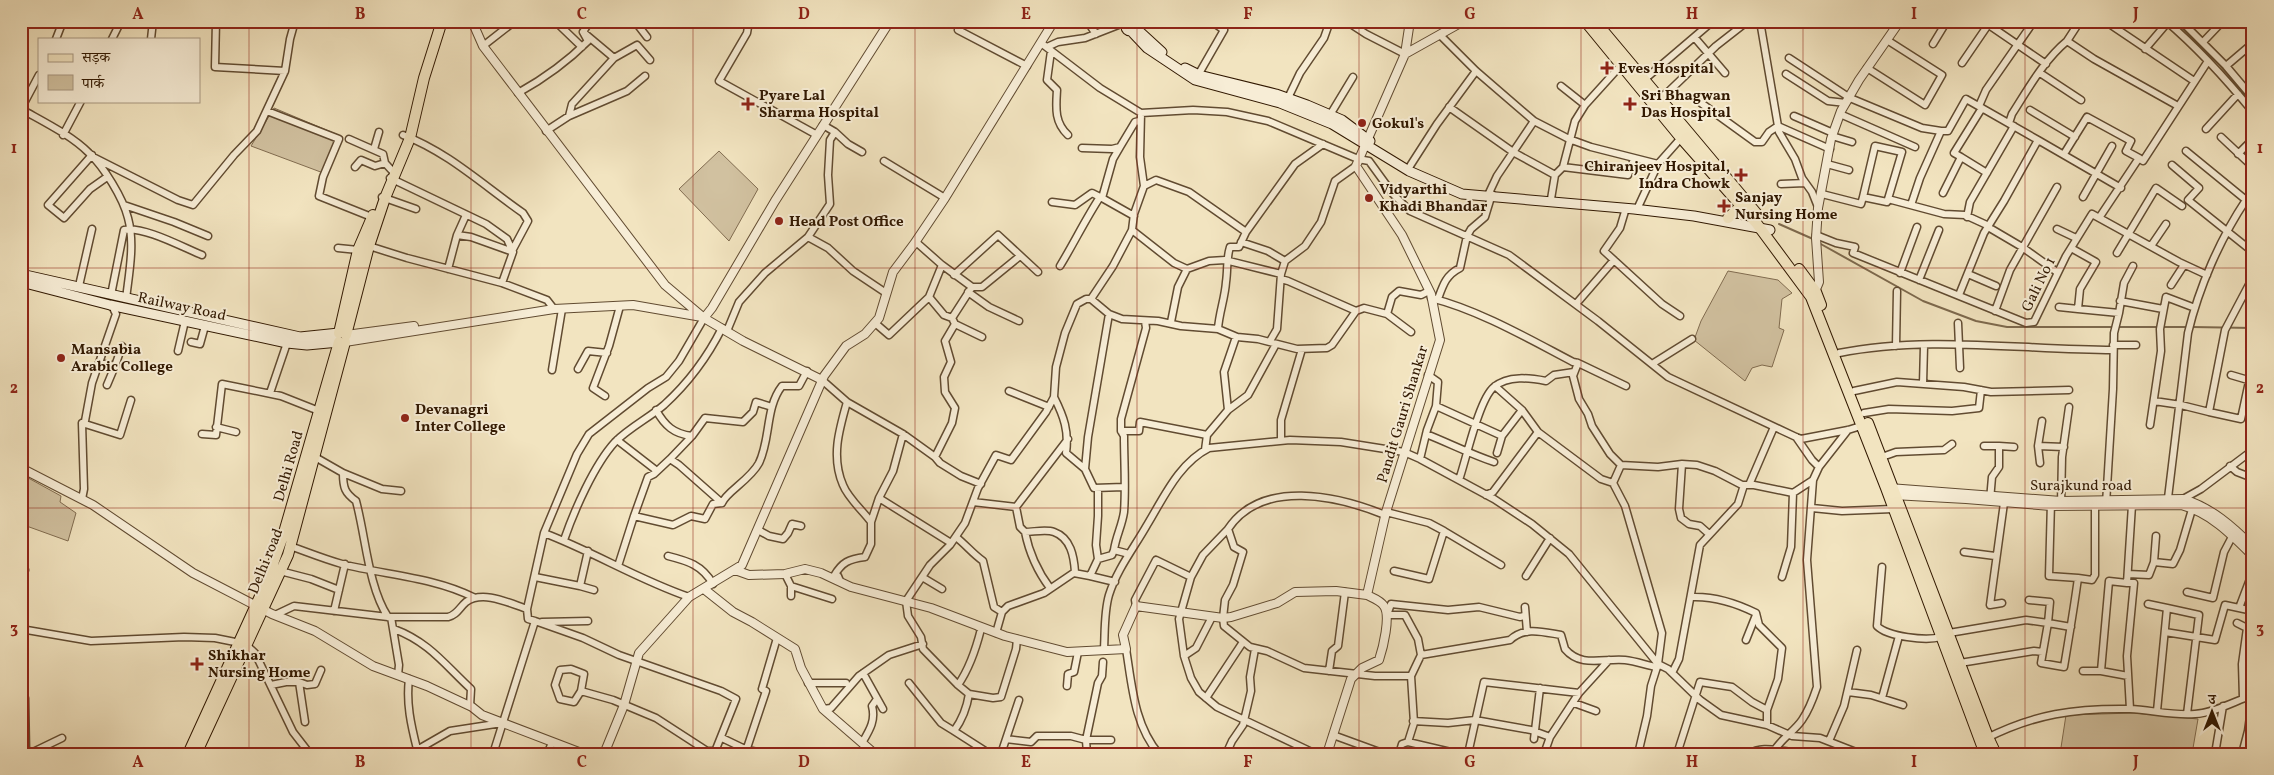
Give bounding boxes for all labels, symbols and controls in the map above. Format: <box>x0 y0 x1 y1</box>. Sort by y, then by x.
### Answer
text: A <box>132 4 144 26</box>
text: B <box>355 4 366 26</box>
text: C <box>577 4 587 26</box>
text: D <box>798 4 810 26</box>
text: E <box>1021 4 1031 26</box>
text: F <box>1243 4 1253 26</box>
text: G <box>1464 4 1476 26</box>
text: H <box>1686 4 1698 26</box>
text: I <box>1911 4 1917 26</box>
text: J <box>2132 4 2139 26</box>
legend <box>38 38 200 102</box>
text: सड़क <box>81 48 111 69</box>
place label: Eves Hospital <box>1618 59 1714 80</box>
marker: Eves Hospital <box>1600 61 1614 75</box>
text: पार्क <box>81 74 105 95</box>
place label: Pyare Lal Sharma Hospital <box>759 86 879 124</box>
place label: Sri Bhagwan Das Hospital <box>1641 86 1731 124</box>
marker: Pyare Lal Sharma Hospital <box>741 97 755 111</box>
marker: Sri Bhagwan Das Hospital <box>1623 97 1637 111</box>
place label: Gokul's <box>1372 114 1424 135</box>
marker: Gokul's <box>1356 117 1368 129</box>
text: 1 <box>11 138 17 160</box>
text: 1 <box>2257 138 2263 160</box>
place label: Chiranjeev Hospital, Indra Chowk <box>1584 157 1730 195</box>
marker: Chiranjeev Hospital, Indra Chowk <box>1734 168 1748 182</box>
place label: Vidyarthi Khadi Bhandar <box>1379 180 1487 218</box>
place label: Sanjay Nursing Home <box>1735 188 1838 226</box>
marker: Vidyarthi Khadi Bhandar <box>1363 192 1375 204</box>
marker: Sanjay Nursing Home <box>1717 199 1731 213</box>
place label: Head Post Office <box>789 212 904 233</box>
marker: Head Post Office <box>773 215 785 227</box>
street label: Gali No 1 <box>2017 254 2062 315</box>
street label: Railway Road <box>136 288 228 327</box>
place label: Mansabia Arabic College <box>71 340 173 378</box>
street label: Pandit Gauri Shankar <box>1373 343 1434 486</box>
marker: Mansabia Arabic College <box>55 352 67 364</box>
text: 2 <box>10 378 18 400</box>
text: 2 <box>2256 378 2264 400</box>
place label: Devanagri Inter College <box>415 400 506 438</box>
marker: Devanagri Inter College <box>399 412 411 424</box>
street label: Delhi Road <box>269 428 310 504</box>
street label: Surajkund road <box>2030 476 2132 497</box>
street label: Delhi road <box>244 526 289 598</box>
text: 3 <box>10 618 18 640</box>
text: 3 <box>2256 618 2264 640</box>
place label: Shikhar Nursing Home <box>208 646 311 684</box>
marker: Shikhar Nursing Home <box>190 657 204 671</box>
north arrow <box>2186 688 2236 738</box>
text: उ <box>2207 691 2216 710</box>
text: A <box>132 752 144 774</box>
text: B <box>355 752 366 774</box>
text: C <box>577 752 587 774</box>
text: D <box>798 752 810 774</box>
text: E <box>1021 752 1031 774</box>
text: F <box>1243 752 1253 774</box>
text: G <box>1464 752 1476 774</box>
text: H <box>1686 752 1698 774</box>
text: I <box>1911 752 1917 774</box>
text: J <box>2132 752 2139 774</box>

